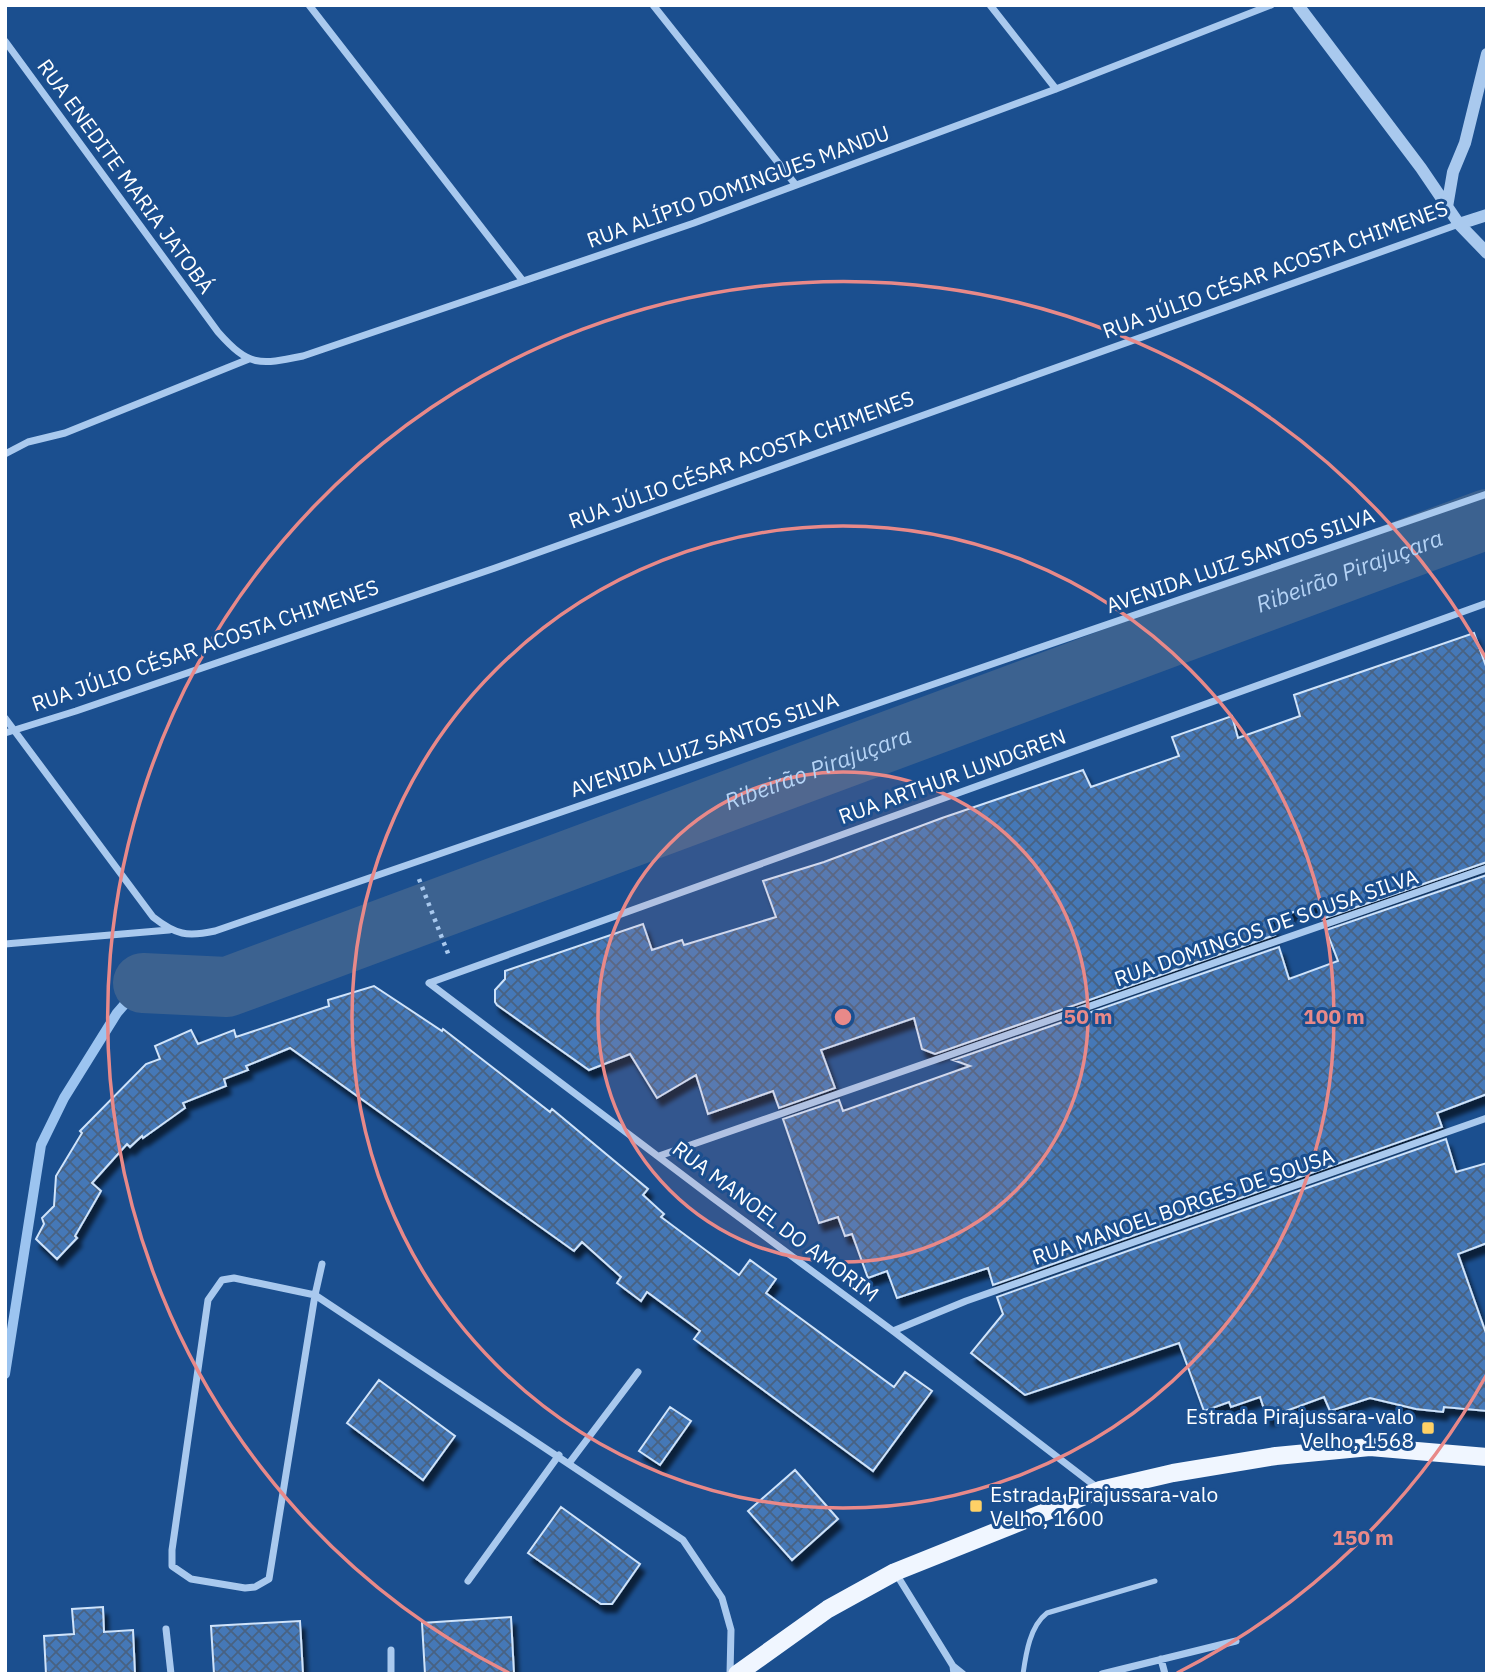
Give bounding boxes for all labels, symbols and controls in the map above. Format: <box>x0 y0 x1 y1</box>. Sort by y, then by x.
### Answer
street label: RUA ENEDITE MARIA JATOBÁ <box>31 53 221 299</box>
street label: RUA ALÍPIO DOMINGUES MANDU <box>583 118 893 254</box>
street label: RUA JÚLIO CÉSAR ACOSTA CHIMENES <box>1099 193 1451 345</box>
street label: RUA JÚLIO CÉSAR ACOSTA CHIMENES <box>565 383 917 535</box>
street label: AVENIDA LUIZ SANTOS SILVA <box>1102 501 1378 619</box>
water label: Ribeirão Pirajuçara <box>1251 522 1447 619</box>
street label: RUA JÚLIO CÉSAR ACOSTA CHIMENES <box>28 572 382 718</box>
street label: AVENIDA LUIZ SANTOS SILVA <box>566 685 842 803</box>
water label: Ribeirão Pirajuçara <box>720 719 915 816</box>
street label: RUA ARTHUR LUNDGREN <box>835 722 1069 830</box>
street label: RUA DOMINGOS DE SOUSA SILVA <box>1110 862 1422 992</box>
text: 50 m <box>1064 1002 1112 1030</box>
text: 100 m <box>1303 1002 1365 1030</box>
centre of rings <box>831 1005 855 1029</box>
street label: RUA MANOEL DO AMORIM <box>667 1134 885 1308</box>
street label: RUA MANOEL BORGES DE SOUSA <box>1028 1141 1338 1271</box>
place label: Estrada Pirajussara-valo Velho, 1568 <box>1186 1402 1414 1454</box>
marker: Estrada Pirajussara-valo Velho, 1568 <box>1420 1420 1436 1436</box>
place label: Estrada Pirajussara-valo Velho, 1600 <box>990 1480 1218 1532</box>
marker: Estrada Pirajussara-valo Velho, 1600 <box>968 1498 984 1514</box>
text: 150 m <box>1332 1523 1394 1551</box>

